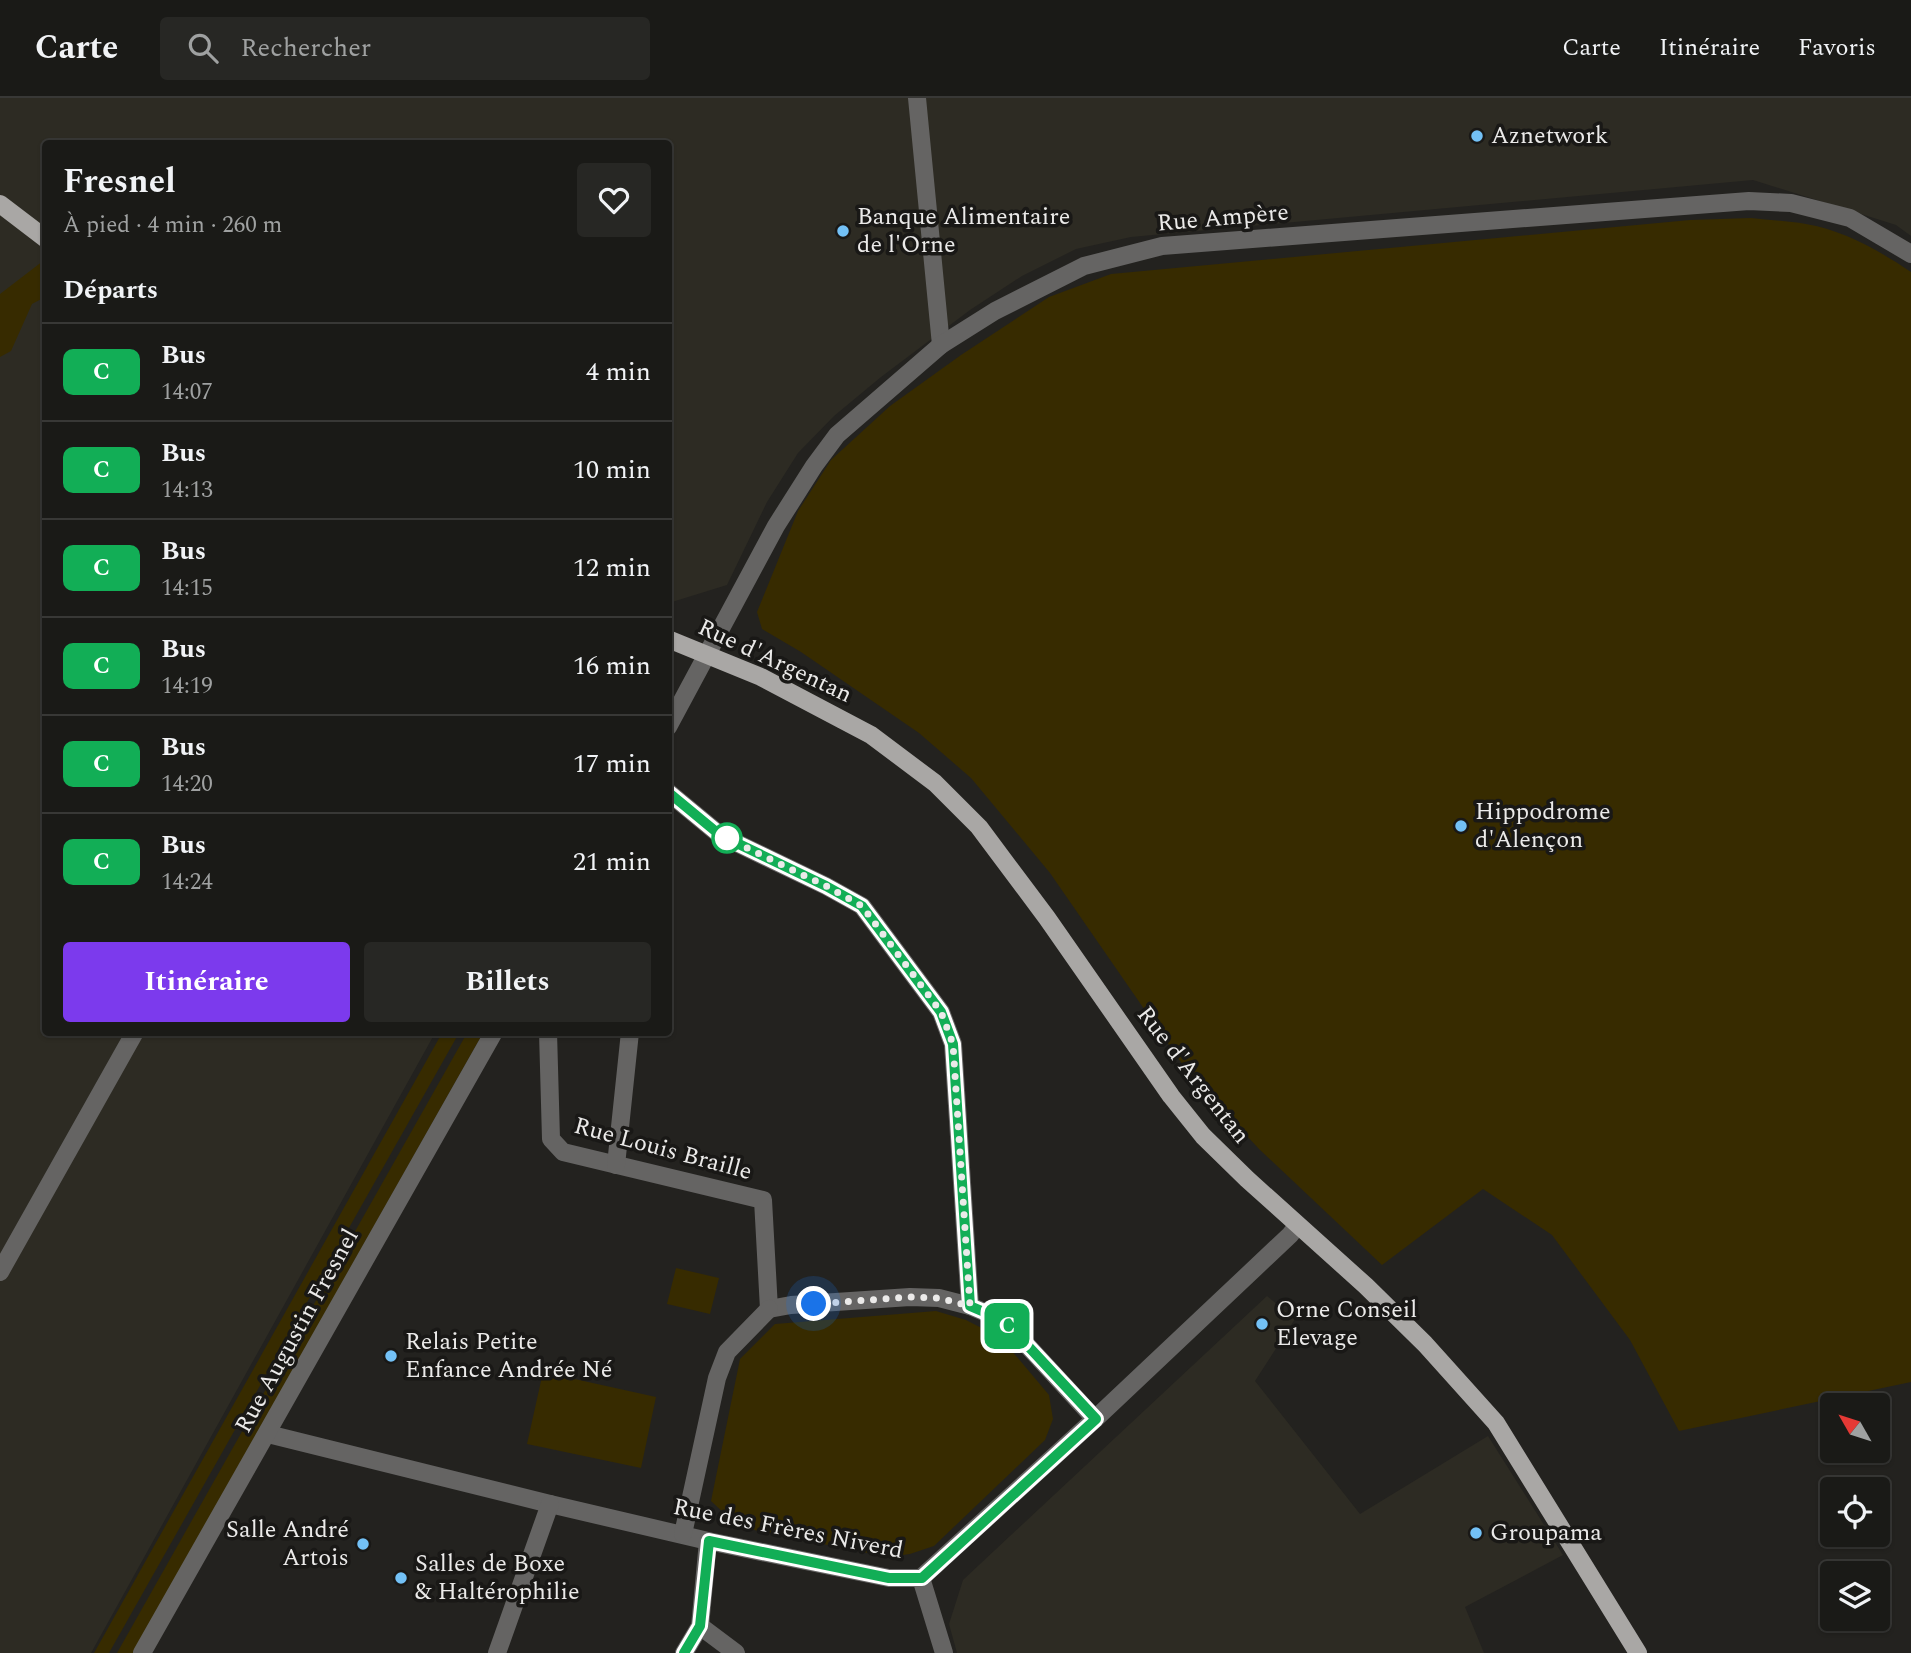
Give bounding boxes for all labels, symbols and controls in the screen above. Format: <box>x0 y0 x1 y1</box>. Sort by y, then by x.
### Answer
search box <box>160 17 650 80</box>
text: Carte <box>35 23 118 73</box>
text: Rechercher <box>240 28 371 68</box>
icon: search <box>184 29 222 67</box>
text: Carte <box>1562 30 1621 66</box>
text: Itinéraire <box>1659 30 1760 66</box>
text: Favoris <box>1798 30 1876 66</box>
place label: Aznetwork <box>1491 118 1608 154</box>
marker: Aznetwork <box>1469 128 1485 144</box>
text: Fresnel <box>63 157 176 207</box>
button: heart <box>577 163 651 237</box>
street label: Rue Ampère <box>1156 194 1290 242</box>
place label: Banque Alimentaire de l'Orne <box>857 199 1070 263</box>
text: À pied · 4 min · 260 m <box>63 208 282 243</box>
marker: Banque Alimentaire de l'Orne <box>835 223 851 239</box>
text: Départs <box>63 270 158 310</box>
text: Bus <box>161 335 206 375</box>
text: 4 min <box>586 352 651 392</box>
text: C <box>93 354 110 390</box>
text: 14:07 <box>161 375 213 410</box>
text: Bus <box>161 433 206 473</box>
text: 10 min <box>573 450 651 490</box>
text: C <box>93 452 110 488</box>
text: 14:13 <box>161 473 213 508</box>
text: Bus <box>161 531 206 571</box>
text: 12 min <box>573 548 651 588</box>
text: C <box>93 550 110 586</box>
text: 14:15 <box>161 571 213 606</box>
street label: Rue d'Argentan <box>692 609 858 713</box>
text: Bus <box>161 629 206 669</box>
text: 16 min <box>573 646 651 686</box>
text: C <box>93 648 110 684</box>
text: 14:19 <box>161 669 213 704</box>
text: Bus <box>161 727 206 767</box>
text: 17 min <box>573 744 651 784</box>
text: C <box>93 746 110 782</box>
text: 14:20 <box>161 767 213 802</box>
place label: Hippodrome d'Alençon <box>1475 794 1611 858</box>
marker: Hippodrome d'Alençon <box>1453 818 1469 834</box>
unlabelled marker <box>712 823 742 853</box>
text: Bus <box>161 825 206 865</box>
text: 21 min <box>573 842 651 882</box>
text: C <box>93 844 110 880</box>
text: 14:24 <box>161 865 213 900</box>
button: Itinéraire <box>63 942 350 1022</box>
button: Billets <box>364 942 651 1022</box>
street label: Rue d'Argentan <box>1128 998 1258 1152</box>
street label: Rue Louis Braille <box>570 1108 756 1190</box>
street label: Rue Augustin Fresnel <box>226 1222 368 1440</box>
your location <box>796 1286 831 1321</box>
place label: Orne Conseil Elevage <box>1276 1292 1417 1356</box>
line badge: C <box>984 1303 1030 1349</box>
text: C <box>998 1308 1016 1344</box>
marker: Orne Conseil Elevage <box>1254 1316 1270 1332</box>
place label: Relais Petite Enfance Andrée Né <box>405 1324 612 1388</box>
marker: Relais Petite Enfance Andrée Né <box>383 1348 399 1364</box>
north arrow <box>1820 1393 1890 1463</box>
map controls <box>1820 1393 1890 1631</box>
button: locate <box>1820 1477 1890 1547</box>
street label: Rue des Frères Niverd <box>670 1489 906 1569</box>
place label: Salle André Artois <box>226 1512 349 1576</box>
place label: Groupama <box>1490 1515 1602 1551</box>
marker: Groupama <box>1468 1525 1484 1541</box>
marker: Salle André Artois <box>355 1536 371 1552</box>
place label: Salles de Boxe & Haltérophilie <box>415 1546 580 1610</box>
button: layers <box>1820 1561 1890 1631</box>
marker: Salles de Boxe & Haltérophilie <box>393 1570 409 1586</box>

